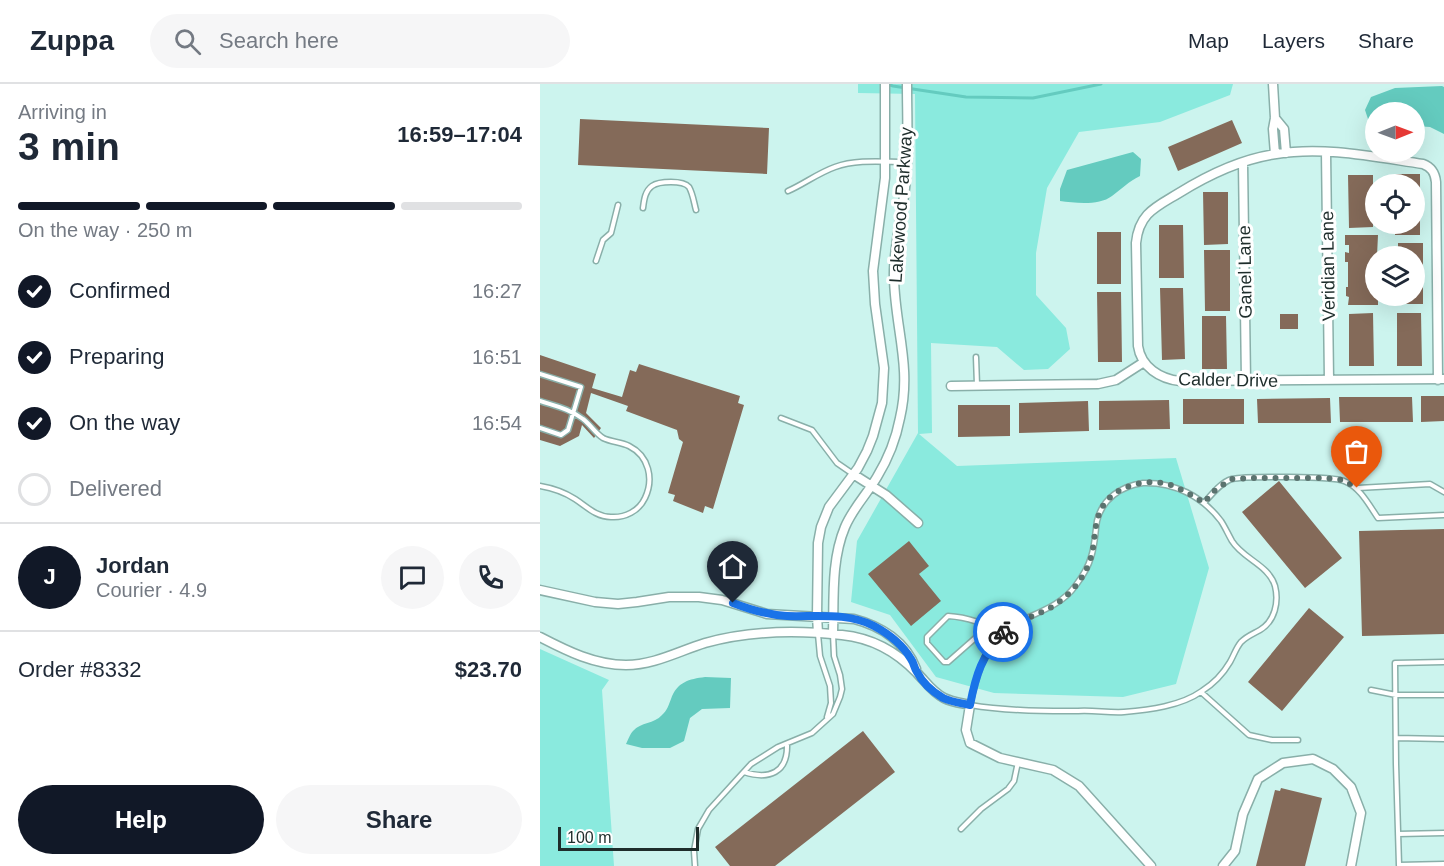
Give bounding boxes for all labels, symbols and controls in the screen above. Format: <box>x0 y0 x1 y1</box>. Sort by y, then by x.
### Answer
search box <box>150 14 570 68</box>
text: Zuppa <box>30 25 114 56</box>
icon: search <box>171 25 204 58</box>
text: Search here <box>219 28 339 53</box>
text: Map <box>1188 29 1229 52</box>
text: Layers <box>1262 29 1325 52</box>
text: Share <box>1358 29 1414 52</box>
text: Arriving in <box>18 101 107 123</box>
north arrow <box>1365 102 1425 162</box>
map controls <box>1365 102 1425 306</box>
text: 16:59–17:04 <box>397 122 522 147</box>
text: 3 min <box>18 125 120 168</box>
street label: Lakewood Parkway <box>886 126 916 284</box>
button: locate <box>1365 174 1425 234</box>
street label: Veridian Lane <box>1317 211 1339 321</box>
text: On the way · 250 m <box>18 219 193 241</box>
street label: Ganel Lane <box>1234 225 1256 319</box>
button: layers <box>1365 246 1425 306</box>
icon: check <box>18 275 51 308</box>
text: Confirmed <box>69 278 170 303</box>
text: 16:27 <box>472 280 522 302</box>
icon: check <box>18 341 51 374</box>
text: Preparing <box>69 344 164 369</box>
text: 16:51 <box>472 346 522 368</box>
street label: Calder Drive <box>1178 369 1278 391</box>
icon: check <box>18 407 51 440</box>
text: On the way <box>69 410 180 435</box>
text: 16:54 <box>472 412 522 434</box>
pin <box>1331 426 1382 488</box>
icon: bag <box>1340 435 1373 468</box>
text: Delivered <box>69 476 162 501</box>
pin <box>707 541 758 603</box>
button: chat <box>381 546 444 609</box>
button: phone <box>459 546 522 609</box>
icon: home <box>716 550 749 583</box>
text: Jordan <box>96 553 169 578</box>
text: J <box>43 564 56 589</box>
text: Courier · 4.9 <box>96 579 207 601</box>
courier <box>973 602 1033 662</box>
icon: bike <box>987 616 1020 649</box>
text: Order #8332 <box>18 657 142 682</box>
text: $23.70 <box>455 657 522 682</box>
button: Help <box>18 785 264 854</box>
button: Share <box>276 785 522 854</box>
scale bar <box>558 824 699 852</box>
text: 100 m <box>567 829 611 846</box>

